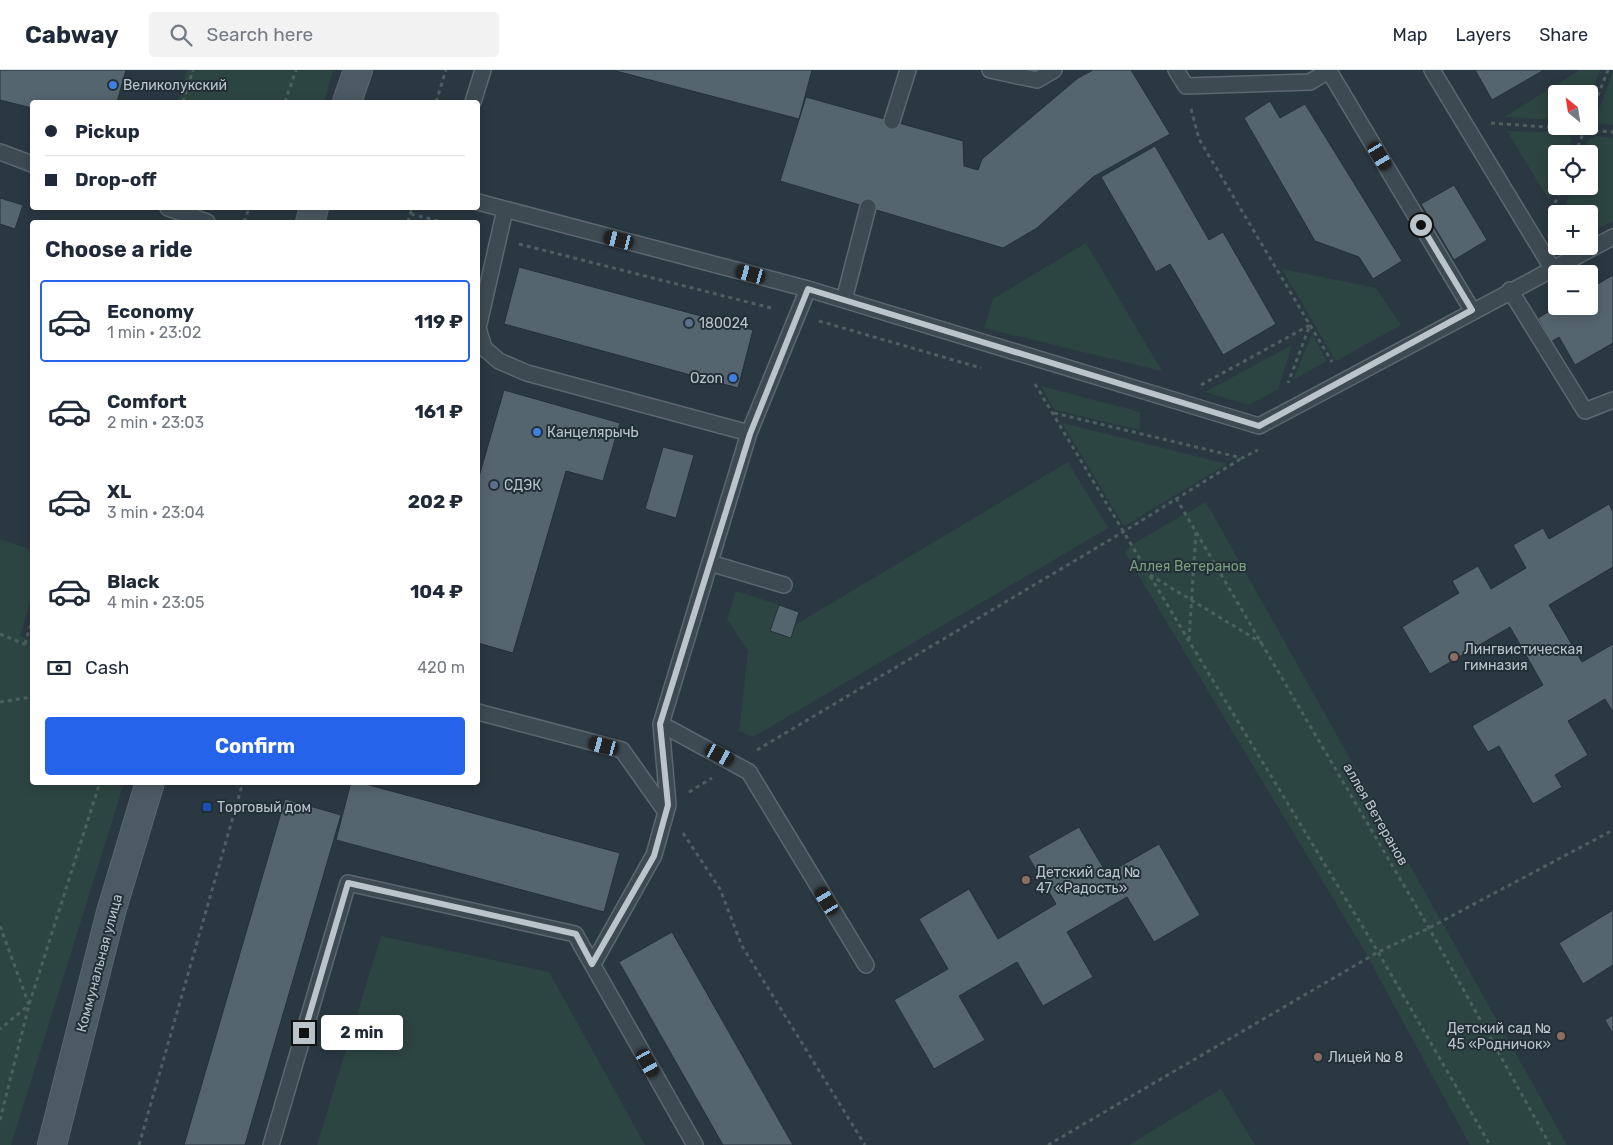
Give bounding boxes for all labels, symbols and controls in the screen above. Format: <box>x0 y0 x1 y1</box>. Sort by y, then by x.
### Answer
search box <box>149 12 499 57</box>
text: Cabway <box>25 21 119 49</box>
icon: search <box>167 21 195 49</box>
text: Search here <box>207 23 313 46</box>
text: Map <box>1393 24 1428 46</box>
text: Layers <box>1456 24 1511 46</box>
text: Share <box>1539 24 1588 46</box>
place label: Великолукский <box>123 77 227 94</box>
marker: Великолукский <box>107 79 119 91</box>
north arrow <box>1548 85 1598 135</box>
map controls <box>1548 85 1598 315</box>
text: Pickup <box>75 120 140 143</box>
car <box>1365 139 1394 173</box>
button: locate <box>1548 145 1598 195</box>
text: Drop-off <box>75 168 157 191</box>
button: + <box>1548 205 1598 255</box>
route start <box>1410 214 1432 236</box>
car <box>602 229 635 251</box>
text: Choose a ride <box>45 236 192 263</box>
car <box>734 263 767 285</box>
button: − <box>1548 265 1598 315</box>
icon: car <box>47 299 92 344</box>
text: Economy <box>107 300 194 323</box>
text: 119 ₽ <box>414 310 463 333</box>
place label: 180024 <box>699 315 749 332</box>
marker: 180024 <box>683 317 695 329</box>
text: 1 min · 23:02 <box>107 323 201 342</box>
place label: Ozon <box>690 370 723 387</box>
marker: Ozon <box>727 372 739 384</box>
icon: car <box>47 389 92 434</box>
text: Comfort <box>107 390 187 413</box>
text: 161 ₽ <box>414 400 463 423</box>
text: 2 min · 23:03 <box>107 413 204 432</box>
place label: КанцелярычЬ <box>547 424 639 441</box>
marker: КанцелярычЬ <box>531 426 543 438</box>
place label: СДЭК <box>504 477 541 494</box>
icon: car <box>47 479 92 524</box>
marker: СДЭК <box>488 479 500 491</box>
text: XL <box>107 480 131 503</box>
text: 202 ₽ <box>408 490 463 513</box>
text: 3 min · 23:04 <box>107 503 205 522</box>
park label: Аллея Ветеранов <box>1129 558 1247 575</box>
icon: car <box>47 569 92 614</box>
text: Black <box>107 570 159 593</box>
text: 104 ₽ <box>410 580 463 603</box>
text: 4 min · 23:05 <box>107 593 205 612</box>
place label: Лингвистическая гимназия <box>1464 641 1583 674</box>
marker: Лингвистическая гимназия <box>1448 651 1460 663</box>
icon: cash <box>45 654 73 682</box>
text: Cash <box>85 656 129 679</box>
text: 420 m <box>417 658 465 677</box>
button: Confirm <box>45 717 465 775</box>
car <box>587 735 620 757</box>
car <box>703 741 736 769</box>
street label: аллея Ветеранов <box>1339 760 1412 869</box>
place label: Торговый дом <box>217 799 311 816</box>
marker: Торговый дом <box>201 801 213 813</box>
place label: Детский сад № 47 «Радость» <box>1036 864 1140 897</box>
marker: Детский сад № 47 «Радость» <box>1020 874 1032 886</box>
car <box>812 884 841 918</box>
street label: Коммунальная улица <box>73 892 126 1034</box>
callout: 2 min <box>322 1016 404 1050</box>
place label: Детский сад № 45 «Родничок» <box>1447 1020 1551 1053</box>
route end <box>293 1022 315 1044</box>
text: 2 min <box>340 1023 384 1042</box>
marker: Детский сад № 45 «Родничок» <box>1555 1030 1567 1042</box>
car <box>634 1046 661 1080</box>
place label: Лицей № 8 <box>1328 1049 1403 1066</box>
marker: Лицей № 8 <box>1312 1051 1324 1063</box>

